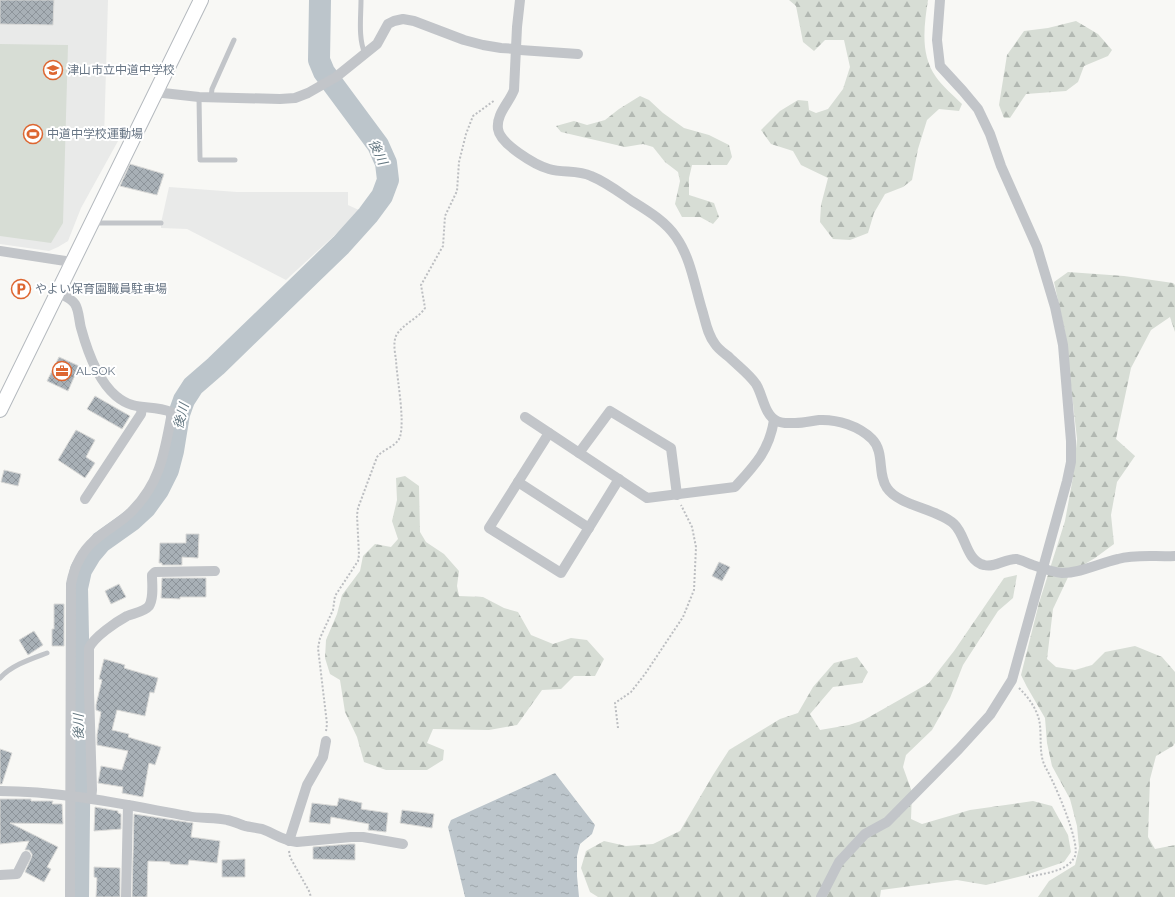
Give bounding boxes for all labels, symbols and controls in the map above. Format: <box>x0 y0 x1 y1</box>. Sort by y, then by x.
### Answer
school or university icon: 津山市立中道中学校 <box>42 59 64 81</box>
place label: 津山市立中道中学校 <box>67 63 175 77</box>
sports icon: 中道中学校運動場 <box>22 123 44 145</box>
place label: 中道中学校運動場 <box>47 127 143 141</box>
water label: 後川 <box>366 137 391 169</box>
parking icon: やよい保育園職員駐車場 <box>10 278 32 300</box>
place label: やよい保育園職員駐車場 <box>35 282 167 296</box>
office icon: ALSOK <box>51 360 73 382</box>
place label: ALSOK <box>76 364 115 378</box>
water label: 後川 <box>170 400 192 431</box>
water label: 後川 <box>71 712 86 740</box>

